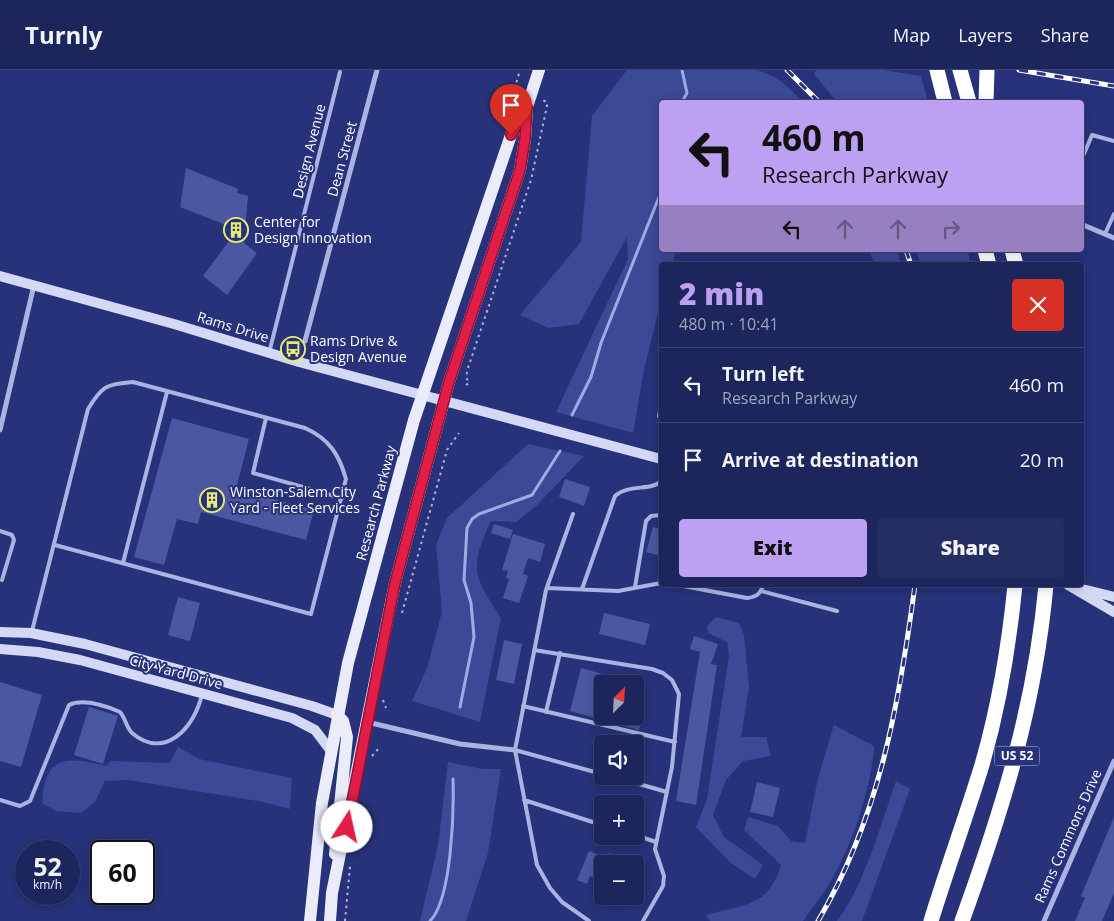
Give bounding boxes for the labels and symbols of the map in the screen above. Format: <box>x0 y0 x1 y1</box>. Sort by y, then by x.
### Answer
pin <box>490 84 532 135</box>
street label: Design Avenue <box>288 101 329 200</box>
street label: Dean Street <box>322 119 361 199</box>
place label: Center for Design Innovation <box>254 212 372 247</box>
building icon: Center for Design Innovation <box>223 217 249 243</box>
street label: Rams Drive <box>195 307 271 346</box>
place label: Rams Drive & Design Avenue <box>310 331 407 366</box>
bus stop icon: Rams Drive & Design Avenue <box>280 336 306 362</box>
street label: Research Parkway <box>351 442 400 563</box>
place label: Winston-Salem City Yard - Fleet Services <box>230 482 360 517</box>
building icon: Winston-Salem City Yard - Fleet Services <box>199 487 225 513</box>
street label: City Yard Drive <box>127 650 225 693</box>
north arrow <box>594 675 644 725</box>
road number: US 52 <box>994 746 1040 766</box>
street label: Rams Commons Drive <box>1029 766 1106 906</box>
position arrow <box>320 800 372 852</box>
speed limit sign: 60 <box>90 840 155 905</box>

